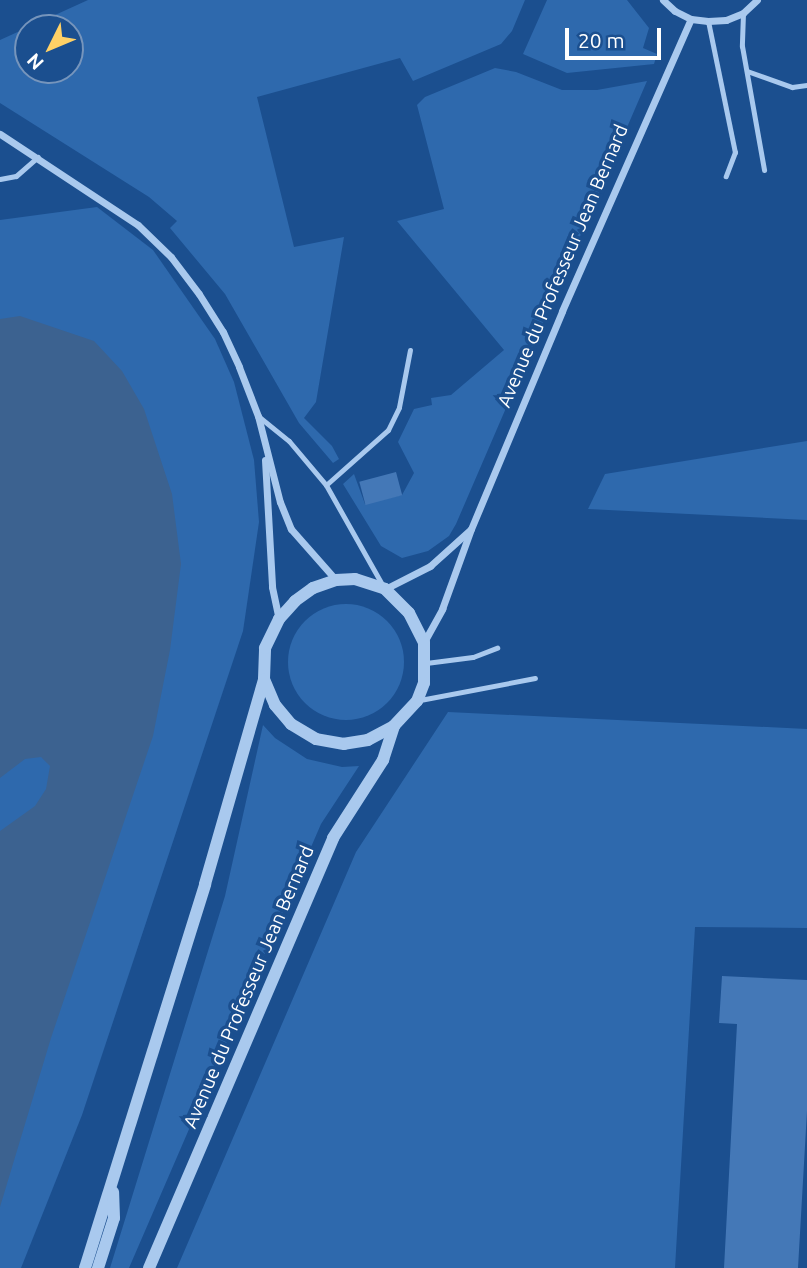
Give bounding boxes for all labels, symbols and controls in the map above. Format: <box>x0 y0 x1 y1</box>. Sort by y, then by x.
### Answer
north arrow <box>14 14 84 84</box>
scale bar <box>569 14 665 58</box>
text: 20 m <box>578 28 625 52</box>
text: N <box>22 49 48 75</box>
street label: Avenue du Professeur Jean Bernard <box>493 121 633 411</box>
street label: Avenue du Professeur Jean Bernard <box>179 842 319 1132</box>

